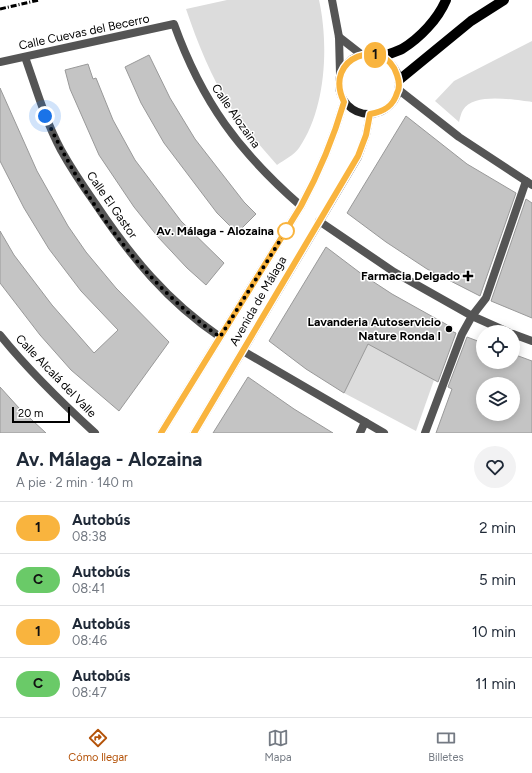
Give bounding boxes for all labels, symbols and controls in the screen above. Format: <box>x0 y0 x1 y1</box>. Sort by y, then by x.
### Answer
street label: Calle Cuevas del Becerro <box>17 11 151 53</box>
line badge: 1 <box>362 42 388 68</box>
text: 1 <box>372 46 378 63</box>
street label: Calle Alozaina <box>209 81 263 151</box>
your location <box>35 106 55 126</box>
street label: Calle El Gastor <box>84 169 140 241</box>
marker: Av. Málaga - Alozaina <box>277 222 295 240</box>
place label: Av. Málaga - Alozaina <box>156 224 274 238</box>
street label: Avenida de Málaga <box>227 254 289 348</box>
place label: Farmacia Delgado <box>361 269 460 283</box>
marker: Farmacia Delgado <box>463 271 473 281</box>
place label: Lavanderia Autoservicio Nature Ronda I <box>308 315 441 343</box>
marker: Lavanderia Autoservicio Nature Ronda I <box>444 324 454 334</box>
map controls <box>476 325 520 421</box>
button: locate <box>476 325 520 369</box>
street label: Calle Alcalá del Valle <box>13 332 99 421</box>
button: layers <box>476 377 520 421</box>
scale bar <box>12 405 70 424</box>
text: 20 m <box>18 407 43 420</box>
button: heart <box>474 446 516 488</box>
text: Av. Málaga - Alozaina <box>16 448 202 471</box>
text: A pie · 2 min · 140 m <box>16 475 133 490</box>
text: Autobús <box>72 511 130 529</box>
text: 1 <box>35 519 41 536</box>
text: 2 min <box>479 519 516 537</box>
text: 08:38 <box>72 529 107 544</box>
text: Autobús <box>72 563 130 581</box>
text: C <box>33 571 43 588</box>
text: 5 min <box>479 571 516 589</box>
text: 08:41 <box>72 581 105 596</box>
text: Autobús <box>72 615 130 633</box>
text: 1 <box>35 623 41 640</box>
text: 10 min <box>472 623 516 641</box>
text: 08:46 <box>72 633 107 648</box>
text: Autobús <box>72 667 130 685</box>
text: C <box>33 675 43 692</box>
text: 11 min <box>475 675 516 693</box>
text: 08:47 <box>72 685 107 700</box>
tab: Cómo llegar <box>68 727 128 764</box>
tab: Mapa <box>264 727 292 764</box>
tab: Billetes <box>428 727 464 764</box>

